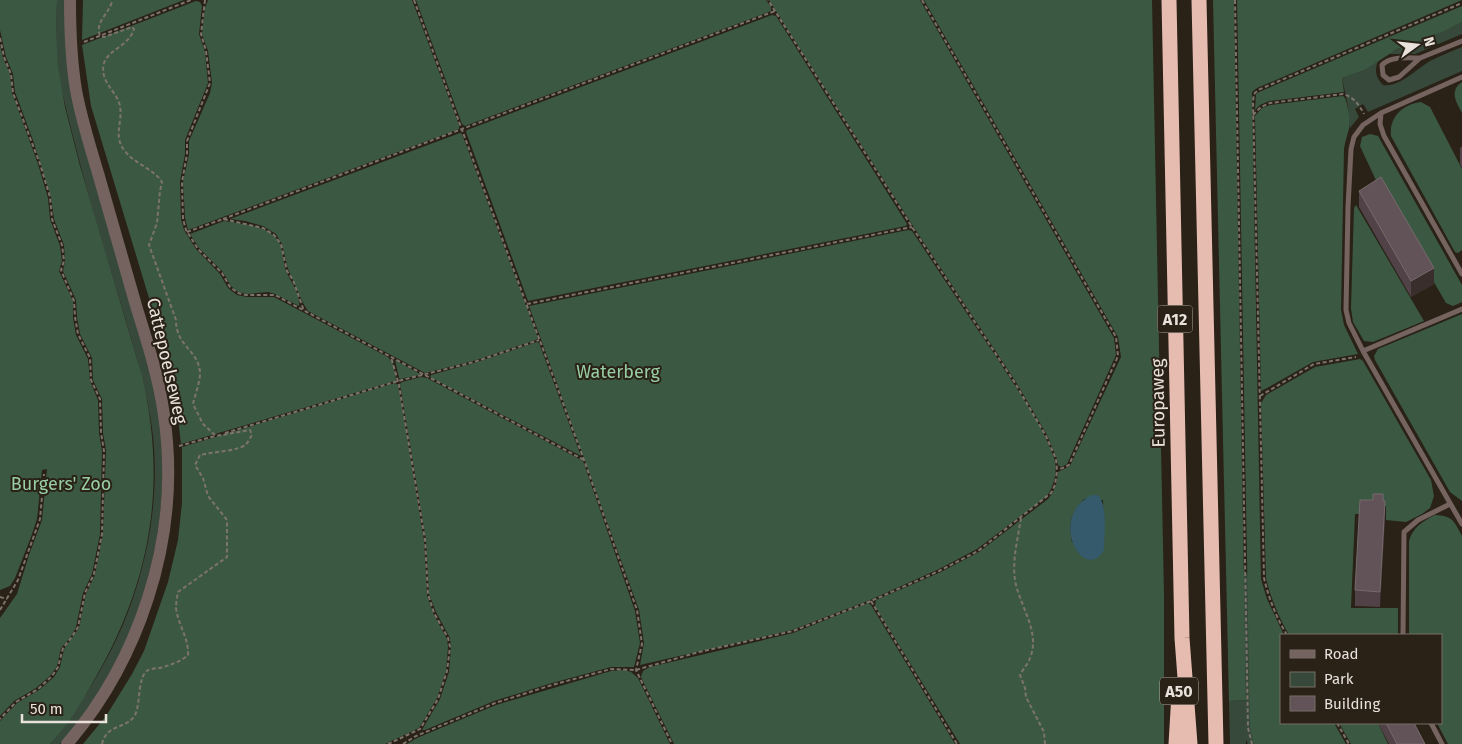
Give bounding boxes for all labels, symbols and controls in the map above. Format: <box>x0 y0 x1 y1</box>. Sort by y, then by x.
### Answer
north arrow <box>1392 20 1442 70</box>
text: N <box>1420 35 1438 48</box>
street label: Cattepoelseweg <box>142 296 192 427</box>
road number: A12 <box>1158 306 1192 332</box>
street label: Europaweg <box>1146 358 1170 448</box>
park label: Waterberg <box>576 361 660 383</box>
park label: Burgers' Zoo <box>11 473 111 495</box>
legend <box>1280 634 1442 724</box>
text: Road <box>1324 645 1359 663</box>
text: Park <box>1324 670 1354 688</box>
road number: A50 <box>1160 678 1198 704</box>
scale bar <box>22 692 106 724</box>
text: Building <box>1324 695 1380 713</box>
text: 50 m <box>30 700 63 718</box>

